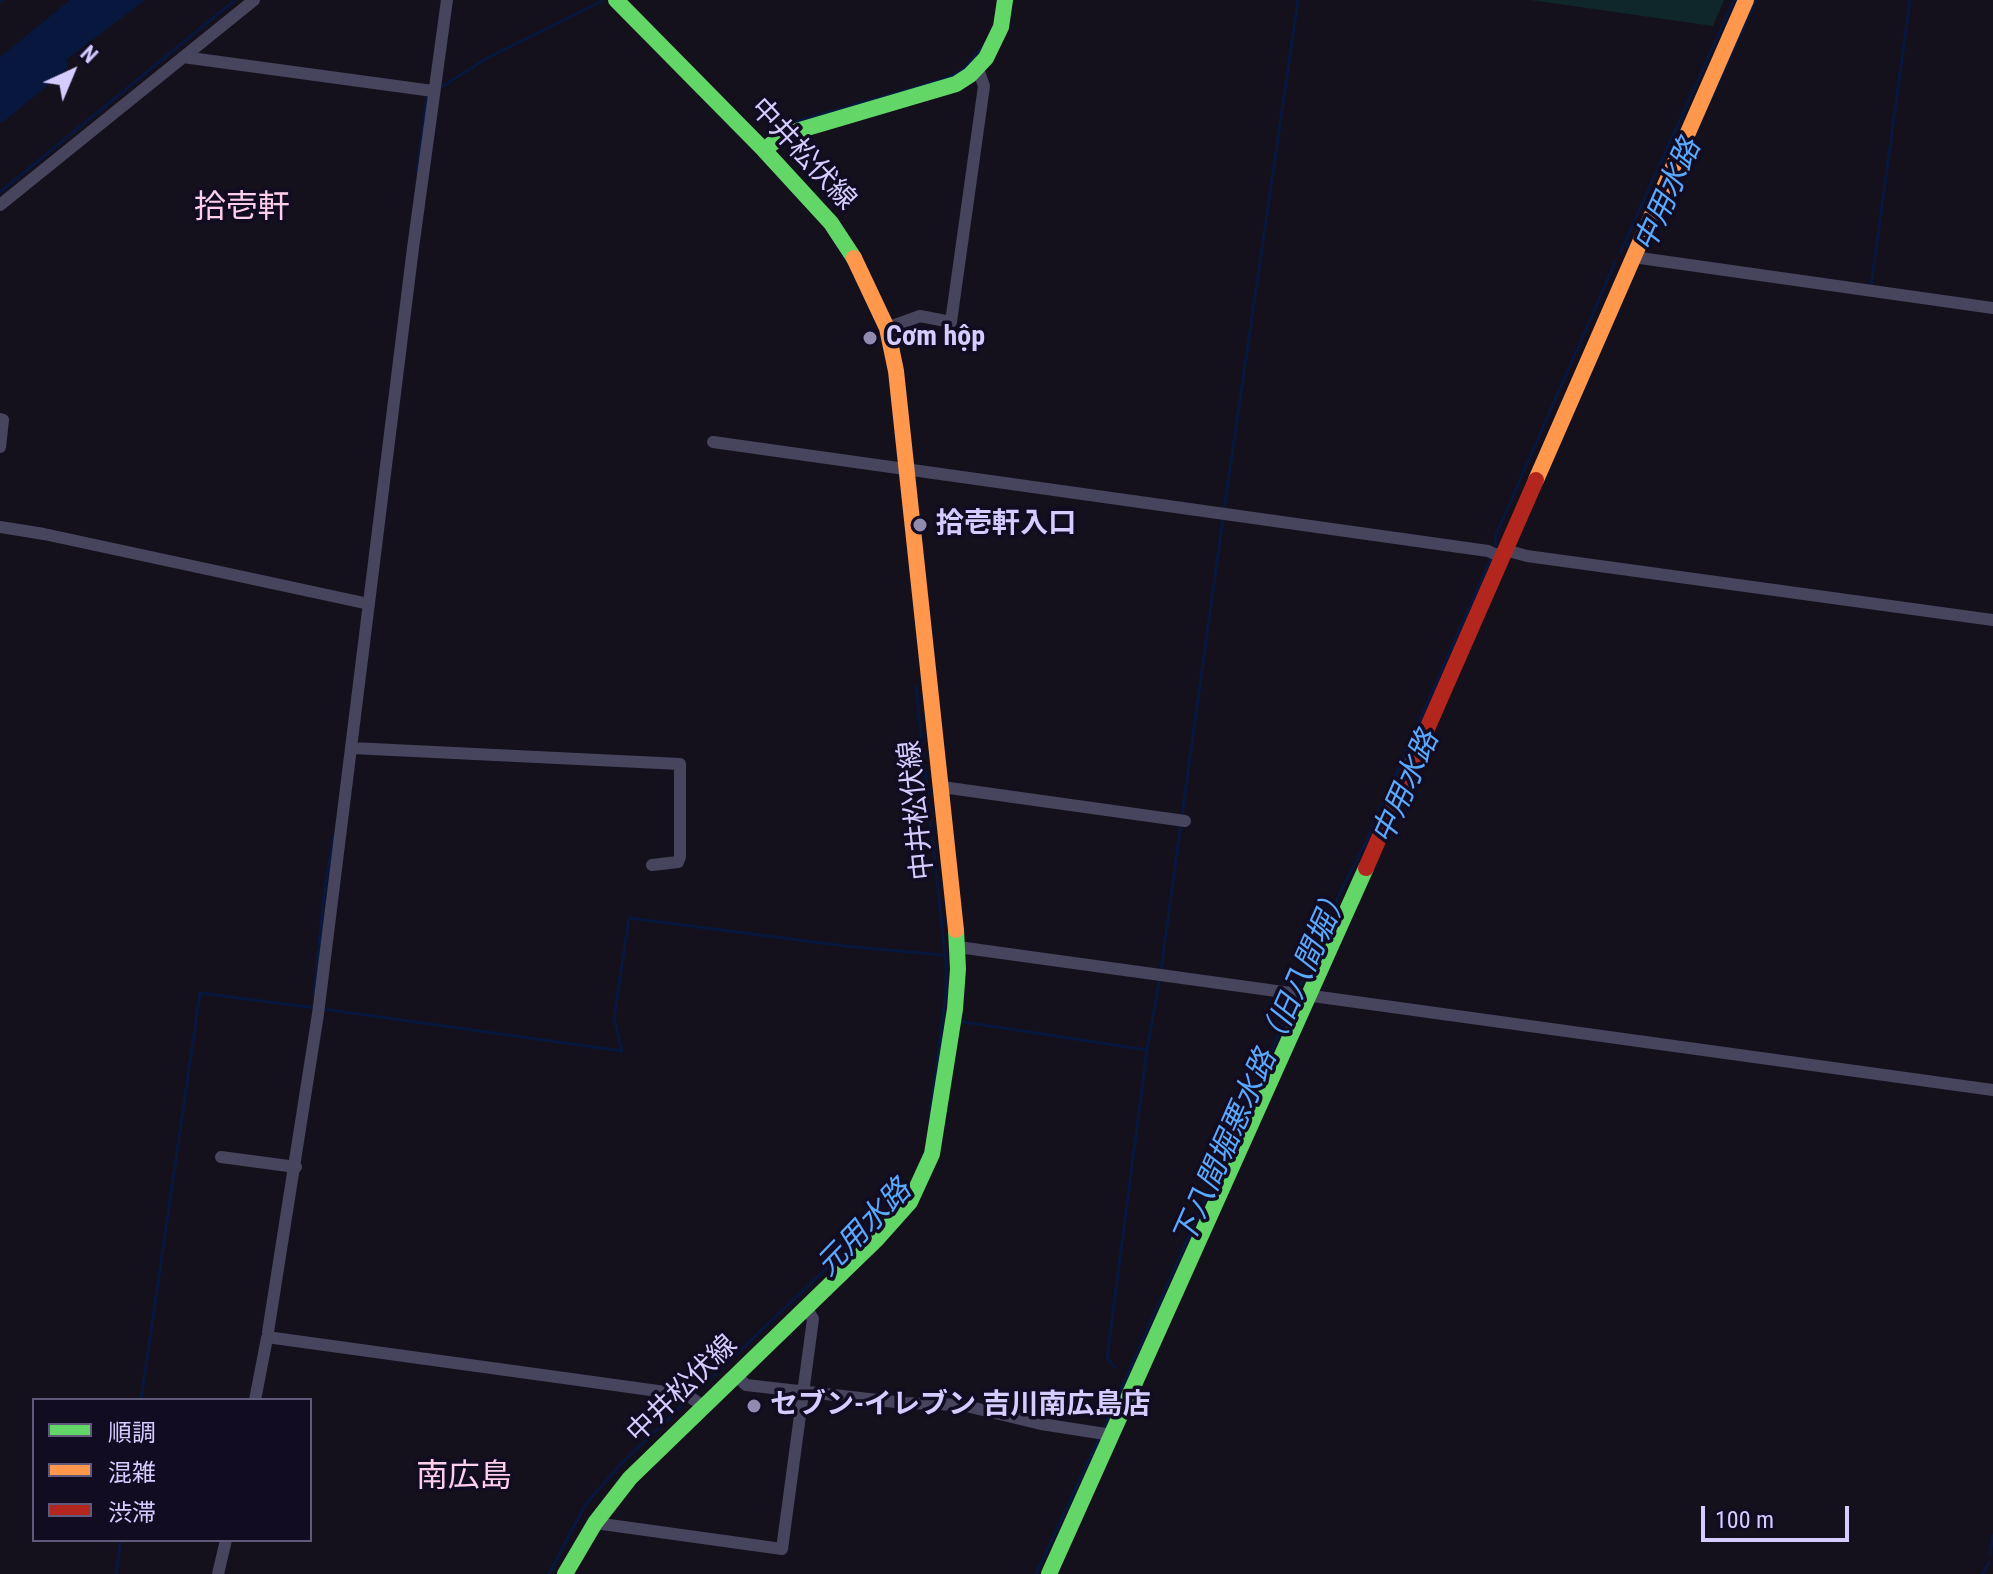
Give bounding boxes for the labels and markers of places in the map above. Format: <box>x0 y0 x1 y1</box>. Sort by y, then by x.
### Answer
place label: Cơm hộp <box>886 321 985 355</box>
marker: Cơm hộp <box>861 329 879 347</box>
place label: 拾壱軒入口 <box>936 508 1076 542</box>
marker: 拾壱軒入口 <box>911 516 929 534</box>
place label: セブン-イレブン 吉川南広島店 <box>770 1389 1151 1423</box>
marker: セブン-イレブン 吉川南広島店 <box>745 1397 763 1415</box>

